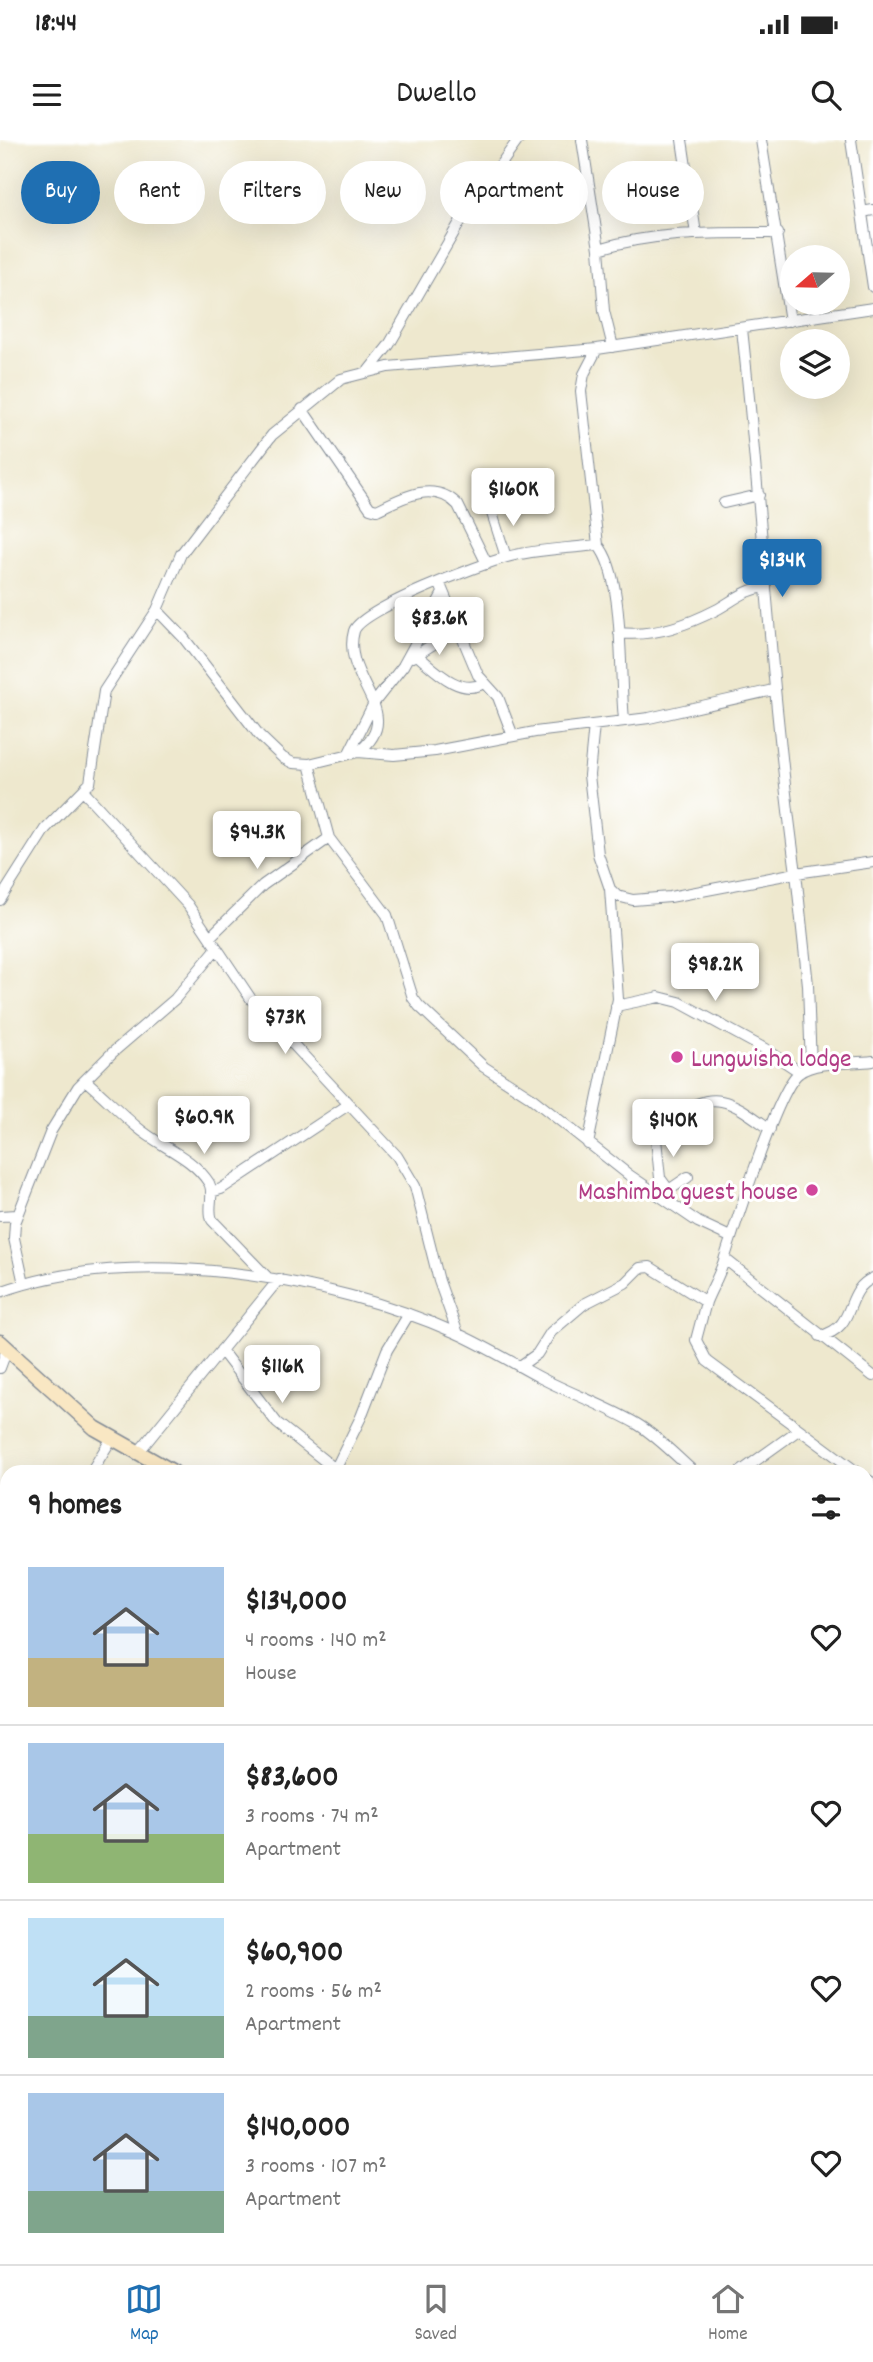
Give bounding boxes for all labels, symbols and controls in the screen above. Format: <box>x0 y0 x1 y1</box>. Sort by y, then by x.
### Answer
text: 18:44 <box>35 6 77 43</box>
text: Dwello <box>396 72 477 118</box>
icon: menu <box>28 76 66 114</box>
icon: search <box>807 76 845 114</box>
chip: Buy <box>21 161 100 224</box>
chip: Rent <box>114 161 205 224</box>
chip: Filters <box>219 161 326 224</box>
chip: New <box>340 161 426 224</box>
chip: Apartment <box>440 161 588 224</box>
chip: House <box>602 161 704 224</box>
north arrow <box>780 245 850 315</box>
map controls <box>780 245 850 399</box>
button: layers <box>780 329 850 399</box>
pin: $160K <box>464 468 562 528</box>
text: $160K <box>487 474 539 507</box>
pin: $134K <box>733 540 831 599</box>
text: $134K <box>758 545 806 578</box>
pin: $83.6K <box>382 598 496 657</box>
text: $83.6K <box>411 603 467 636</box>
pin: $94.3K <box>200 812 314 871</box>
text: $94.3K <box>229 817 285 850</box>
pin: $98.2K <box>658 944 772 1003</box>
text: $98.2K <box>687 949 743 982</box>
pin: $73K <box>244 996 326 1056</box>
text: $73K <box>264 1002 306 1035</box>
place label: Lungwisha lodge <box>691 1042 852 1079</box>
marker: Lungwisha lodge <box>669 1049 685 1065</box>
pin: $60.9K <box>147 1096 261 1156</box>
pin: $140K <box>624 1100 722 1159</box>
text: $60.9K <box>174 1102 234 1135</box>
text: $140K <box>648 1105 698 1138</box>
place label: Mashimba guest house <box>578 1175 798 1212</box>
marker: Mashimba guest house <box>804 1182 820 1198</box>
pin: $116K <box>233 1346 331 1405</box>
text: $116K <box>260 1351 304 1384</box>
text: 9 homes <box>28 1486 122 1529</box>
icon: filters <box>807 1488 845 1526</box>
text: $134,000 <box>245 1582 347 1625</box>
icon: home <box>84 1595 168 1679</box>
icon: heart <box>807 1618 845 1656</box>
text: 4 rooms · 140 m² <box>245 1625 387 1658</box>
text: House <box>245 1658 297 1691</box>
text: $83,600 <box>245 1758 339 1801</box>
icon: home <box>84 1771 168 1855</box>
icon: heart <box>807 1794 845 1832</box>
text: 3 rooms · 74 m² <box>245 1801 379 1834</box>
text: Apartment <box>245 1834 341 1867</box>
text: $60,900 <box>245 1933 343 1976</box>
icon: home <box>84 1946 168 2030</box>
icon: heart <box>807 1969 845 2007</box>
text: 2 rooms · 56 m² <box>245 1976 382 2009</box>
text: Apartment <box>245 2009 341 2042</box>
text: $140,000 <box>245 2108 350 2151</box>
icon: home <box>84 2121 168 2205</box>
icon: heart <box>807 2144 845 2182</box>
text: 3 rooms · 107 m² <box>245 2151 387 2184</box>
text: Apartment <box>245 2184 341 2217</box>
tab: Map <box>125 2280 163 2349</box>
tab: Saved <box>414 2280 457 2349</box>
tab: Home <box>708 2280 748 2349</box>

